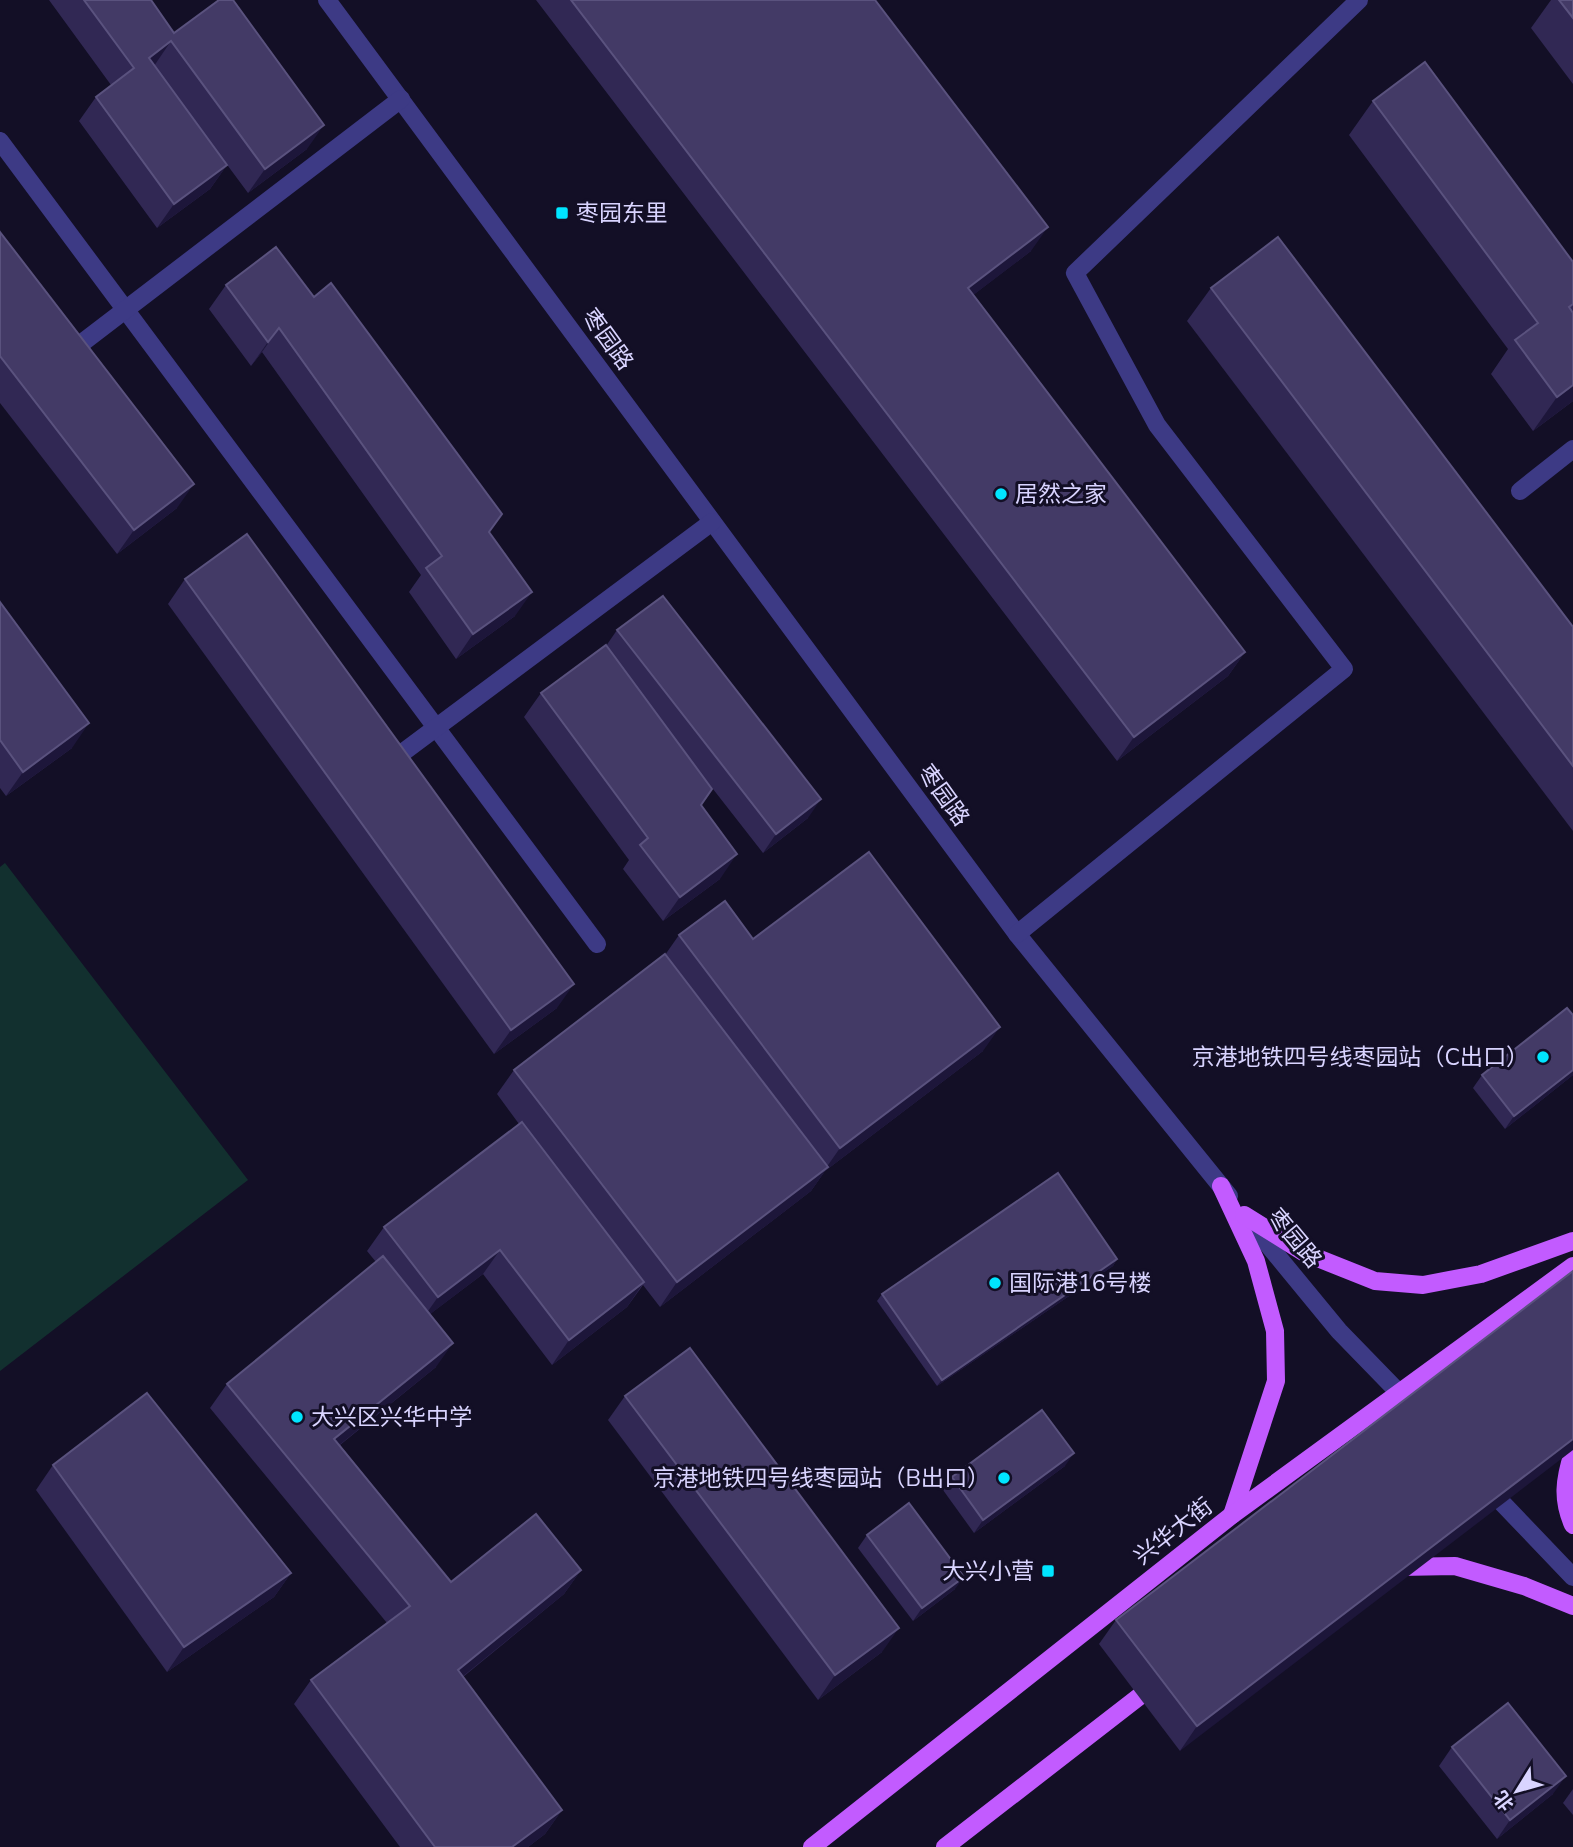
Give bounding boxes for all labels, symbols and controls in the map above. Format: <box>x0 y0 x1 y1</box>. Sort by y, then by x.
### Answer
place label: 枣园东里 <box>576 198 668 229</box>
marker: 枣园东里 <box>554 205 570 221</box>
street label: 枣园路 <box>575 302 640 376</box>
place label: 居然之家 <box>1015 479 1107 510</box>
marker: 居然之家 <box>993 486 1009 502</box>
street label: 枣园路 <box>911 758 976 832</box>
place label: 京港地铁四号线枣园站（C出口） <box>1192 1042 1529 1073</box>
marker: 京港地铁四号线枣园站（C出口） <box>1535 1049 1551 1065</box>
street label: 枣园路 <box>1261 1202 1329 1275</box>
place label: 国际港16号楼 <box>1009 1268 1152 1299</box>
marker: 国际港16号楼 <box>987 1275 1003 1291</box>
place label: 大兴区兴华中学 <box>311 1402 472 1433</box>
marker: 大兴区兴华中学 <box>289 1409 305 1425</box>
place label: 京港地铁四号线枣园站（B出口） <box>652 1463 990 1494</box>
marker: 京港地铁四号线枣园站（B出口） <box>996 1470 1012 1486</box>
street label: 兴华大街 <box>1128 1491 1219 1572</box>
place label: 大兴小营 <box>942 1556 1034 1587</box>
marker: 大兴小营 <box>1040 1563 1056 1579</box>
north arrow <box>1482 1756 1552 1826</box>
text: 北 <box>1488 1785 1520 1816</box>

